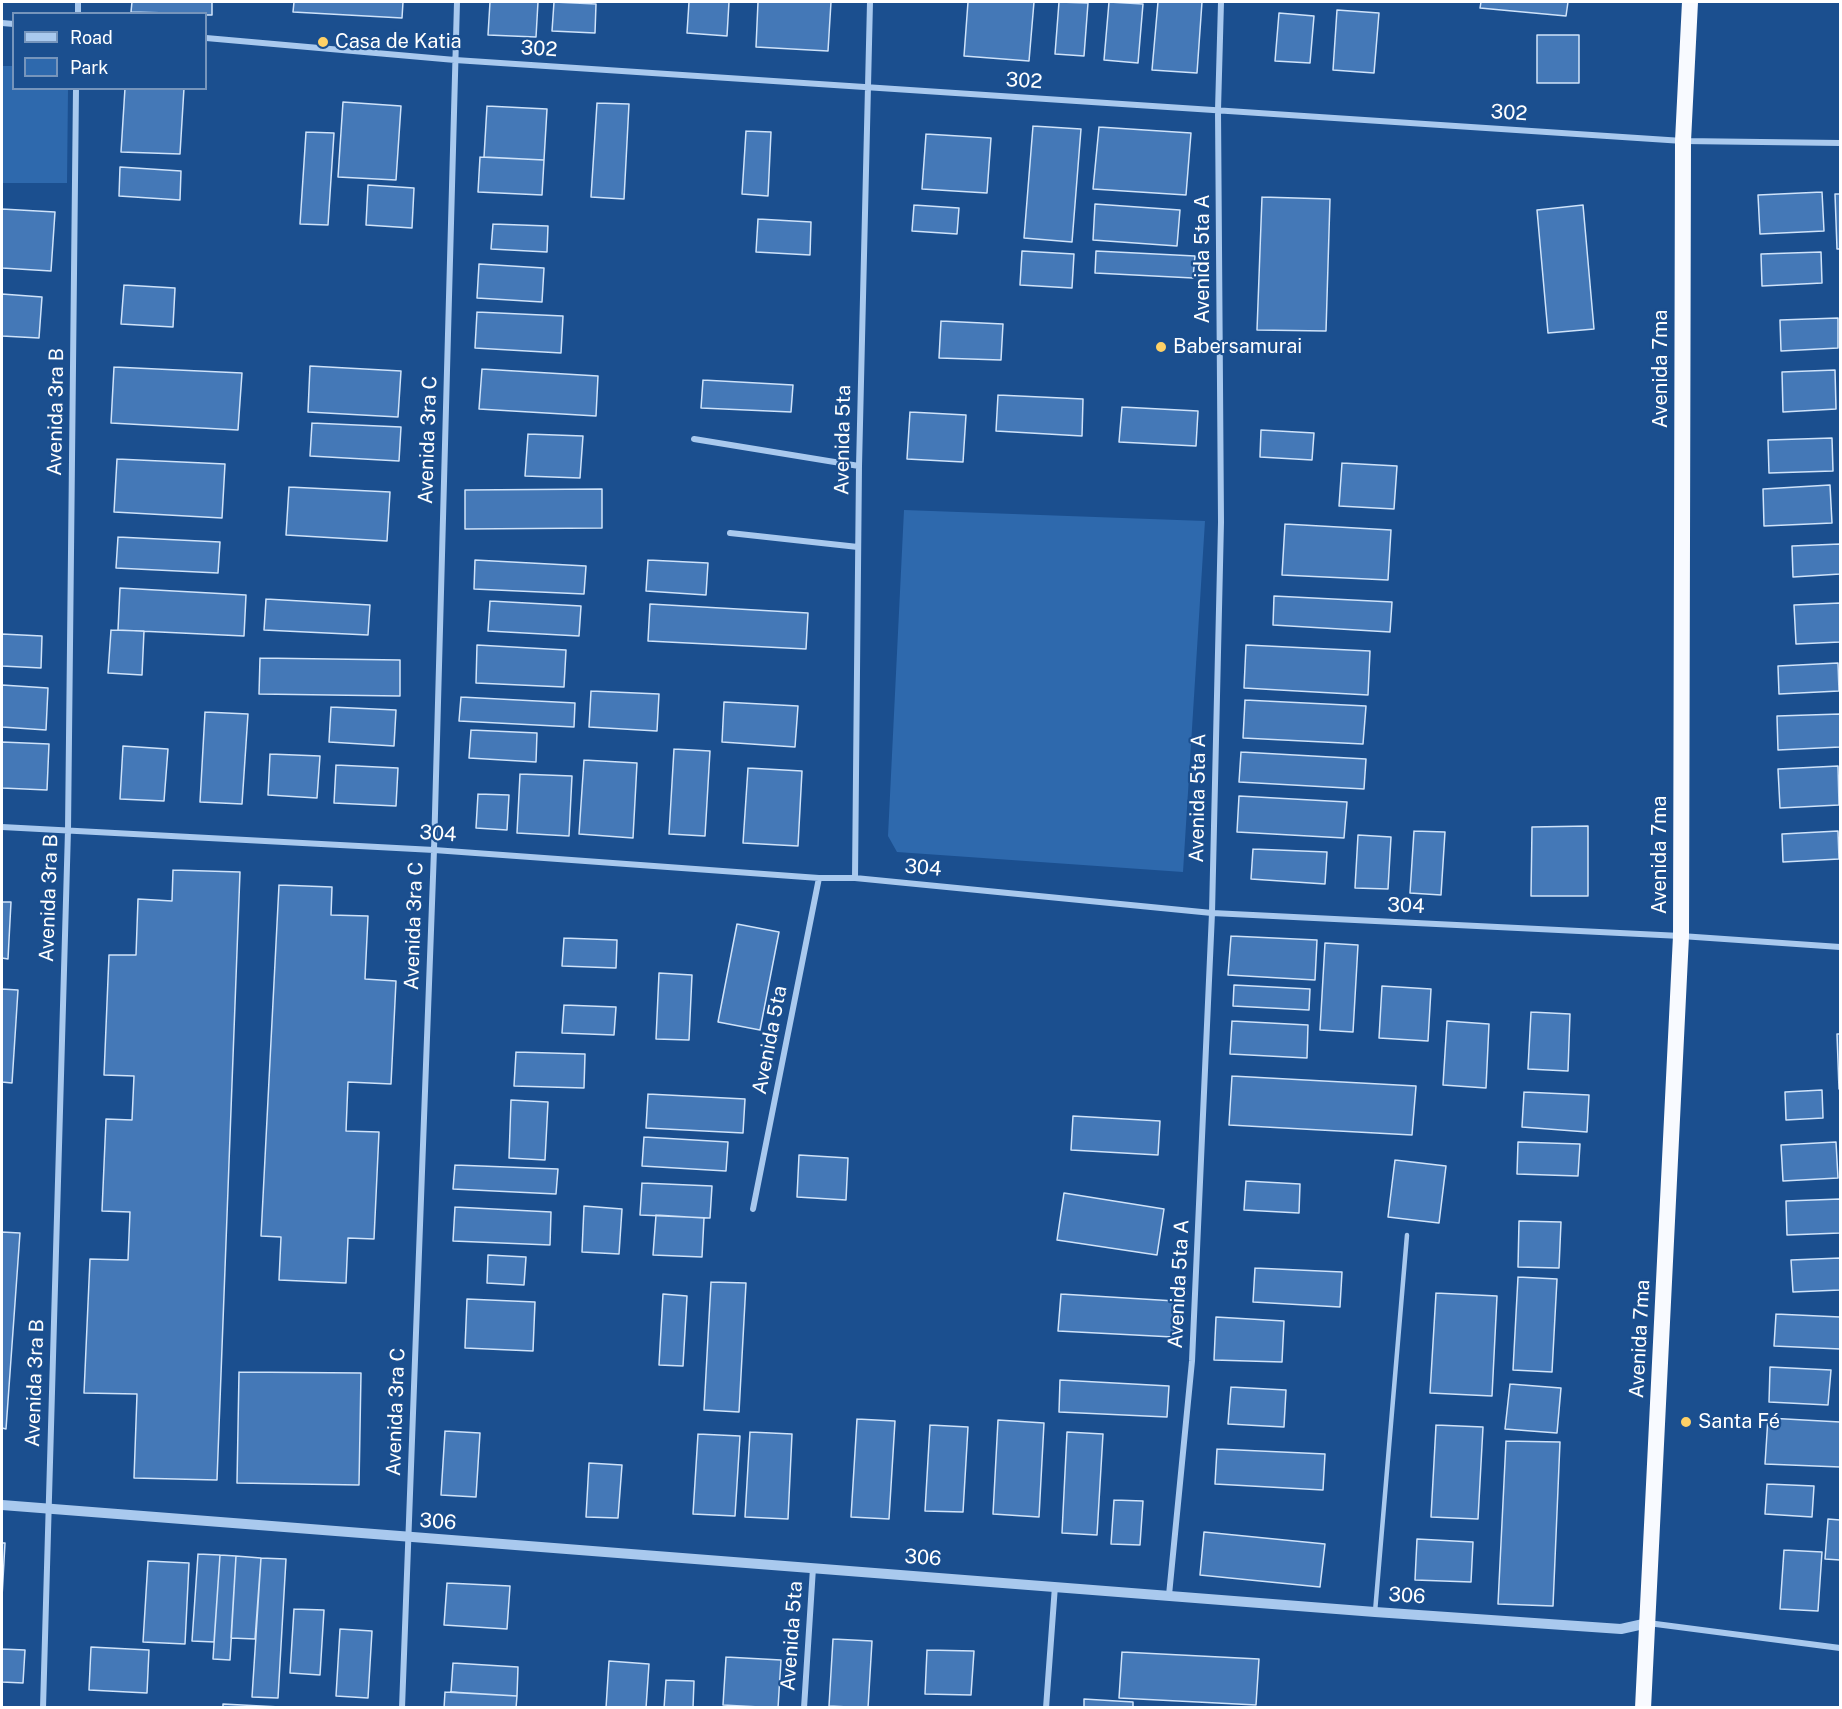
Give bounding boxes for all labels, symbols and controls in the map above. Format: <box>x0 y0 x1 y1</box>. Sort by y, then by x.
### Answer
legend <box>12 12 207 90</box>
text: Road <box>70 27 113 48</box>
place label: Casa de Katia <box>335 30 462 54</box>
marker: Casa de Katia <box>316 35 330 49</box>
street label: 302 <box>520 36 558 62</box>
text: Park <box>70 57 108 78</box>
street label: 302 <box>1005 68 1043 94</box>
street label: 302 <box>1490 100 1528 126</box>
street label: Avenida 5ta A <box>1191 194 1215 324</box>
street label: Avenida 7ma <box>1649 310 1673 428</box>
place label: Babersamurai <box>1173 335 1302 359</box>
marker: Babersamurai <box>1154 340 1168 354</box>
street label: Avenida 3ra B <box>43 348 69 476</box>
street label: Avenida 3ra C <box>414 375 442 505</box>
street label: Avenida 5ta <box>830 385 856 495</box>
street label: Avenida 5ta A <box>1185 733 1211 863</box>
street label: Avenida 7ma <box>1648 796 1672 914</box>
street label: 304 <box>419 821 457 847</box>
street label: Avenida 3ra B <box>35 834 63 962</box>
street label: 304 <box>903 854 943 882</box>
street label: Avenida 3ra C <box>400 861 428 991</box>
street label: 304 <box>1387 893 1425 919</box>
street label: Avenida 5ta <box>748 984 792 1096</box>
street label: Avenida 5ta A <box>1164 1219 1194 1349</box>
street label: Avenida 7ma <box>1625 1279 1655 1399</box>
street label: Avenida 3ra B <box>21 1319 49 1447</box>
street label: Avenida 3ra C <box>382 1347 410 1477</box>
place label: Santa Fé <box>1698 1410 1780 1434</box>
marker: Santa Fé <box>1679 1415 1693 1429</box>
street label: 306 <box>419 1509 457 1535</box>
street label: 306 <box>904 1545 942 1571</box>
street label: Avenida 5ta <box>776 1580 808 1692</box>
street label: 306 <box>1388 1583 1426 1609</box>

